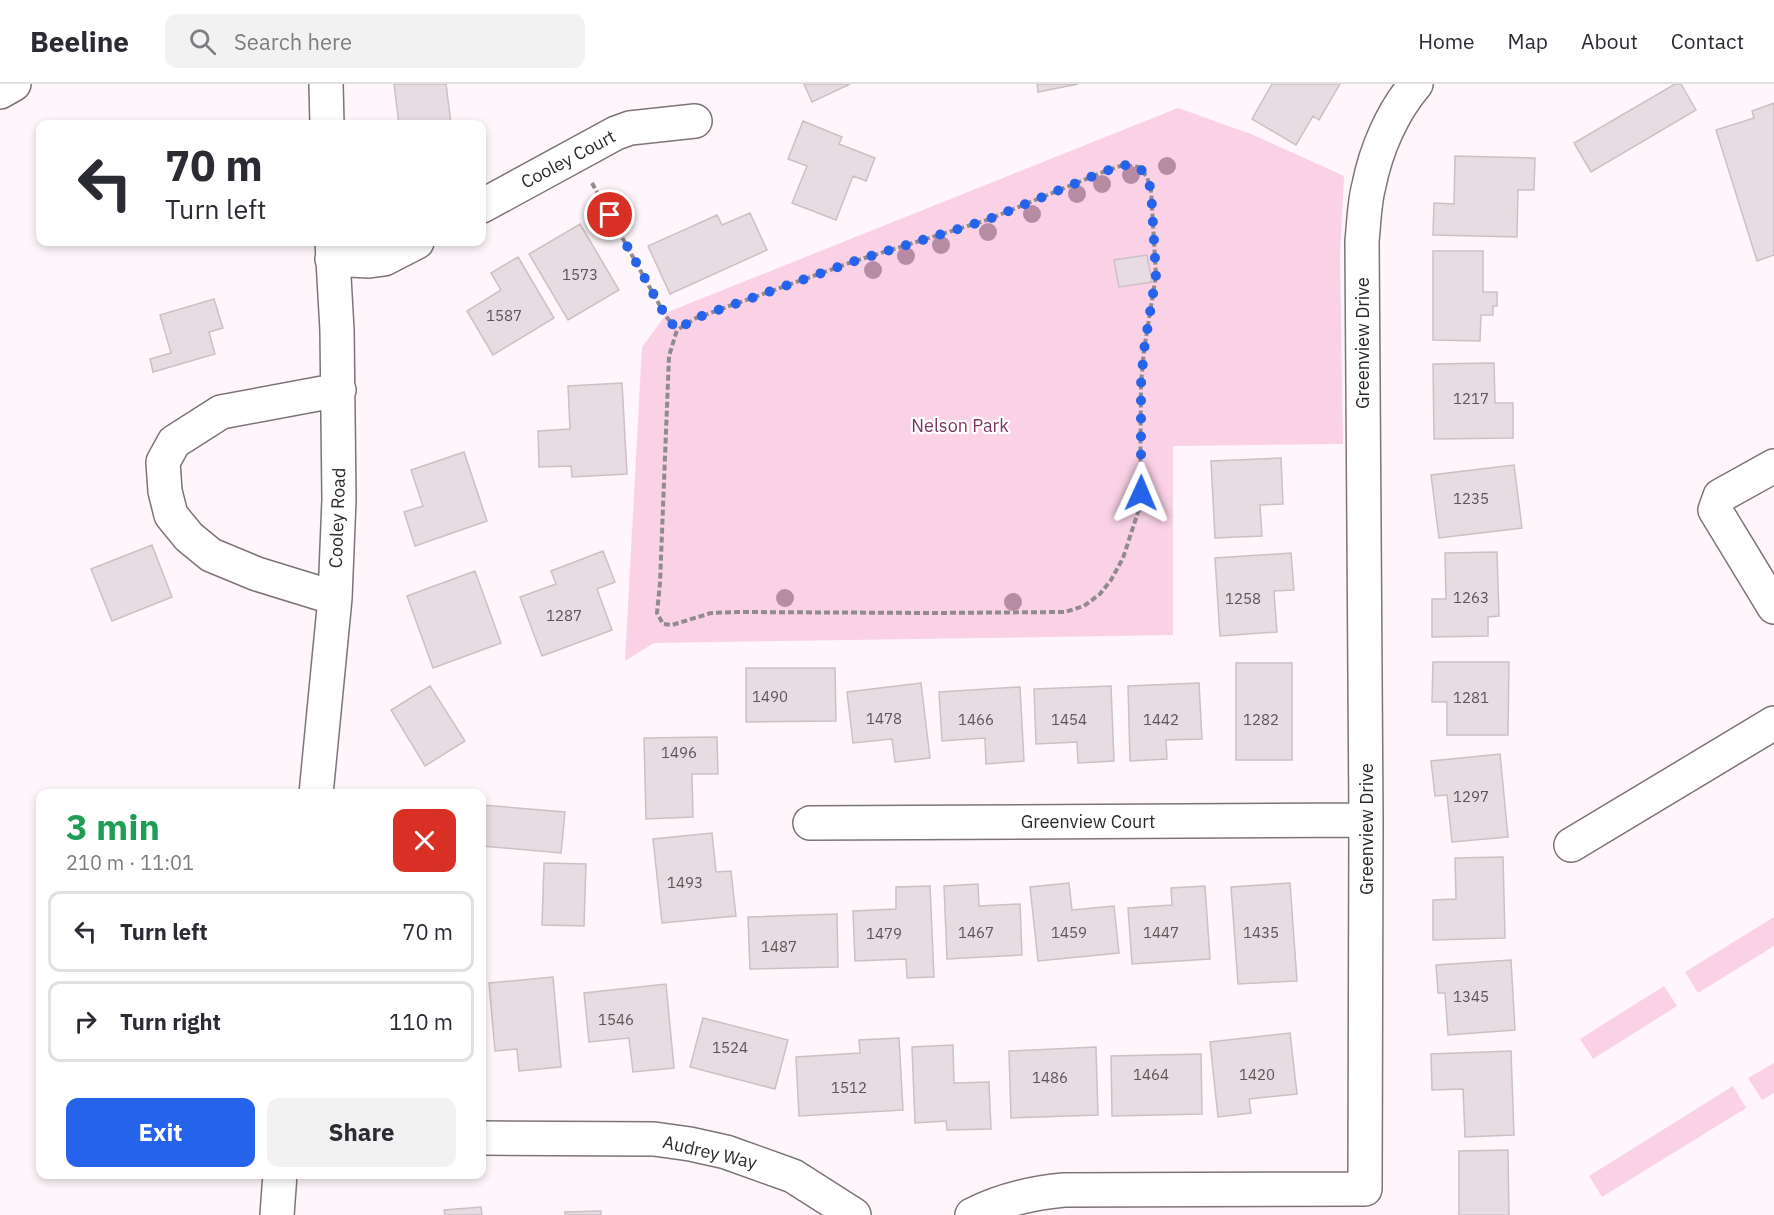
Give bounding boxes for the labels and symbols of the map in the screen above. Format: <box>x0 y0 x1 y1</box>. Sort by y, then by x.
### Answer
street label: Cooley Court <box>517 124 619 194</box>
pin <box>584 189 635 240</box>
house number: 1573 <box>562 265 598 284</box>
street label: Greenview Drive <box>1351 277 1374 409</box>
house number: 1587 <box>486 306 522 325</box>
house number: 1217 <box>1453 389 1489 408</box>
park label: Nelson Park <box>911 414 1009 437</box>
position arrow <box>1109 461 1173 525</box>
street label: Cooley Road <box>324 467 350 569</box>
house number: 1235 <box>1453 489 1489 508</box>
house number: 1263 <box>1453 588 1489 607</box>
house number: 1258 <box>1225 589 1261 608</box>
house number: 1287 <box>546 606 582 625</box>
house number: 1490 <box>752 687 788 706</box>
house number: 1281 <box>1453 688 1489 707</box>
house number: 1478 <box>866 709 902 728</box>
house number: 1466 <box>958 710 994 729</box>
house number: 1454 <box>1051 710 1087 729</box>
house number: 1442 <box>1143 710 1179 729</box>
house number: 1282 <box>1243 710 1279 729</box>
house number: 1496 <box>661 743 697 762</box>
street label: Greenview Drive <box>1355 763 1378 895</box>
house number: 1297 <box>1453 787 1489 806</box>
street label: Greenview Court <box>1021 810 1155 833</box>
house number: 1493 <box>667 873 703 892</box>
house number: 1467 <box>958 923 994 942</box>
house number: 1459 <box>1051 923 1087 942</box>
house number: 1447 <box>1143 923 1179 942</box>
house number: 1435 <box>1243 923 1279 942</box>
house number: 1479 <box>866 924 902 943</box>
house number: 1487 <box>761 937 797 956</box>
house number: 1345 <box>1453 987 1489 1006</box>
house number: 1546 <box>598 1010 634 1029</box>
house number: 1524 <box>712 1038 748 1057</box>
house number: 1464 <box>1133 1065 1169 1084</box>
house number: 1420 <box>1239 1065 1275 1084</box>
house number: 1486 <box>1032 1068 1068 1087</box>
house number: 1512 <box>831 1078 867 1097</box>
street label: Audrey Way <box>661 1130 759 1174</box>

